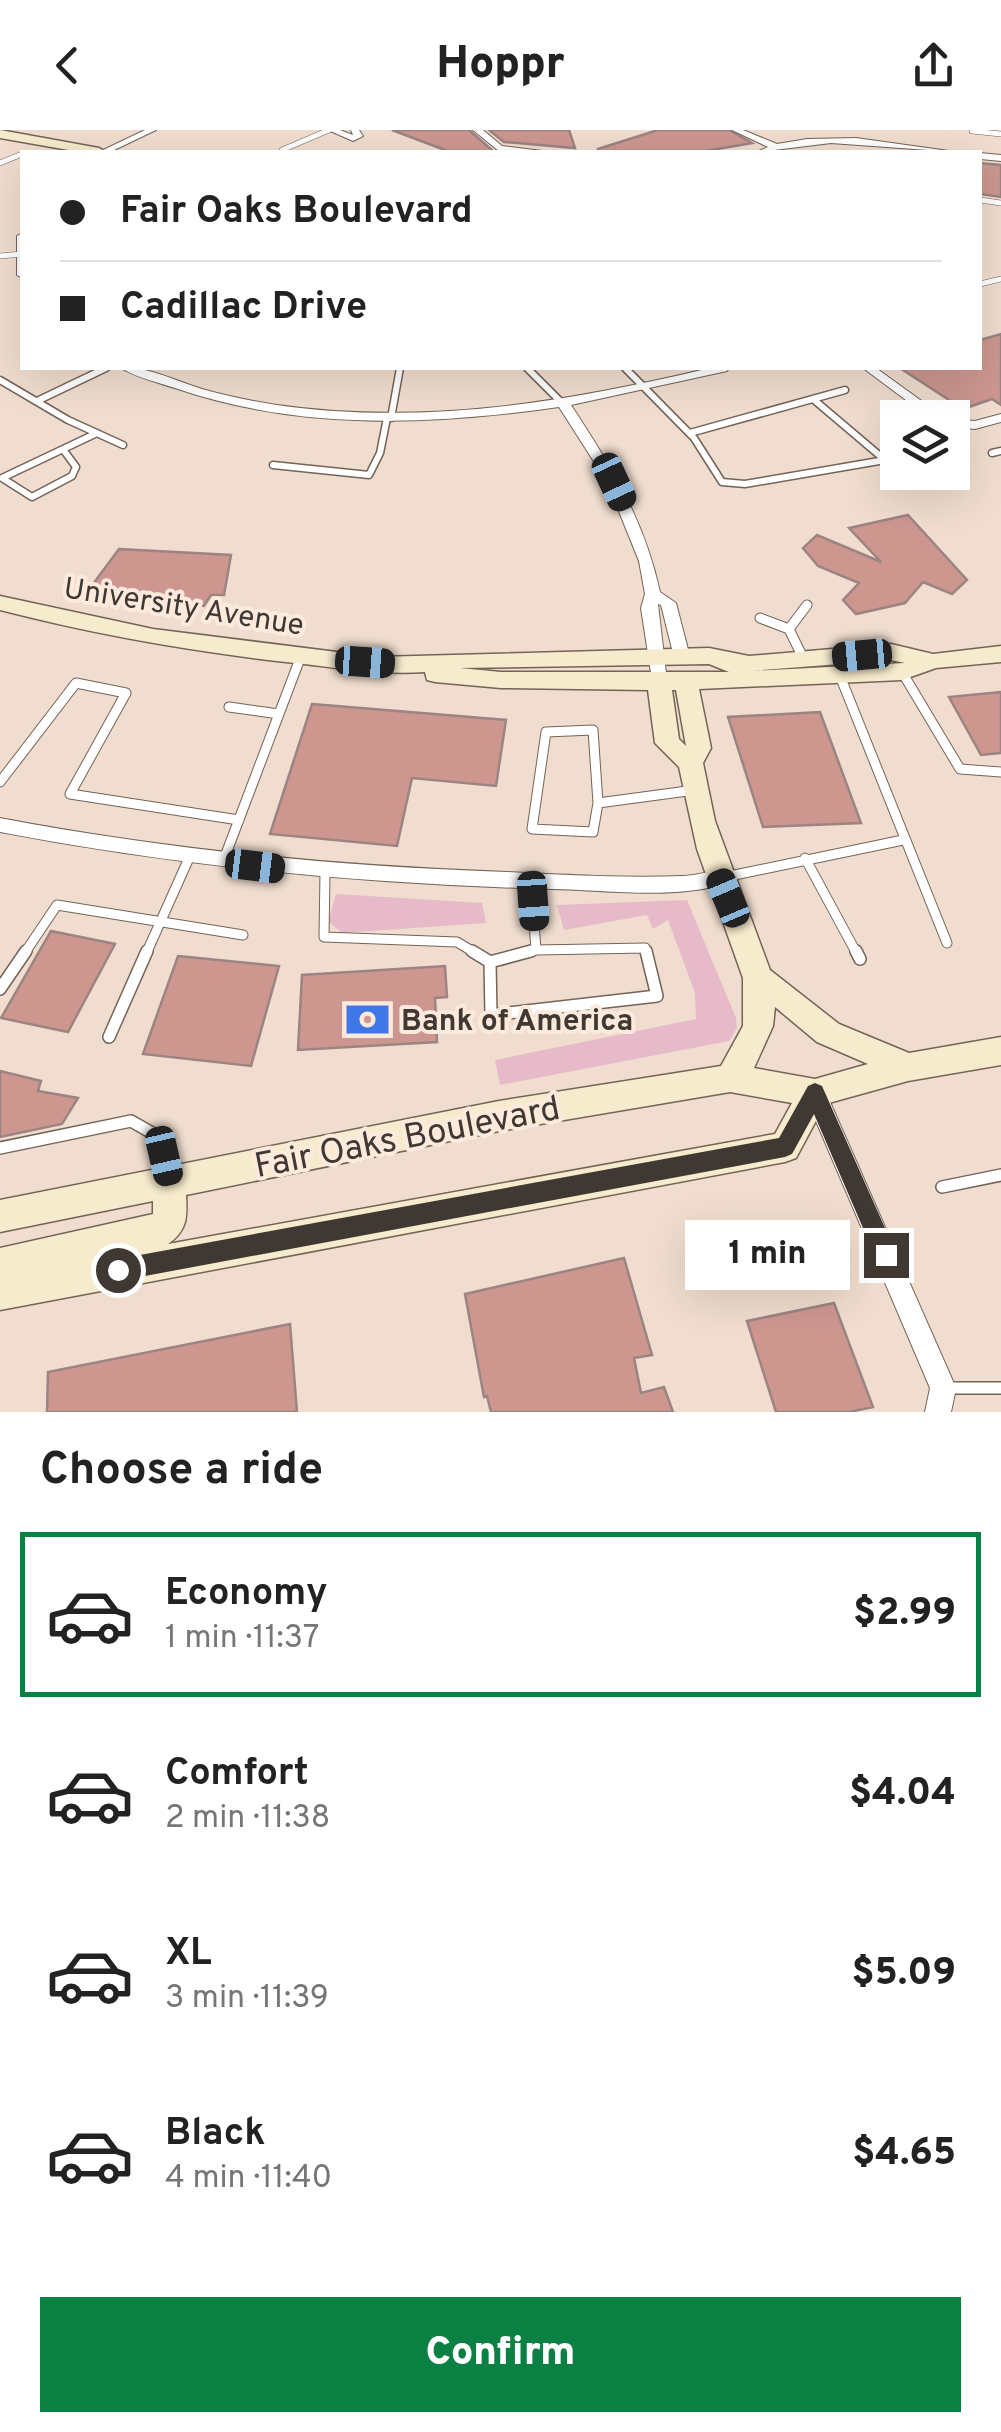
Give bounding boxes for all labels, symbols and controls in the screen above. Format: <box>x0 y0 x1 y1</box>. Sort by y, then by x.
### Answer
text: Hoppr <box>436 37 565 94</box>
icon: back <box>40 38 95 93</box>
icon: share <box>906 38 961 93</box>
text: Fair Oaks Boulevard <box>120 188 473 237</box>
text: Cadillac Drive <box>120 284 367 333</box>
map controls <box>880 400 970 490</box>
button: layers <box>880 400 970 490</box>
car <box>588 448 640 516</box>
street label: University Avenue <box>61 571 306 646</box>
car <box>831 637 893 673</box>
car <box>334 645 396 679</box>
car <box>223 847 287 885</box>
car <box>702 865 754 931</box>
car <box>516 870 550 932</box>
bank icon: Bank of America <box>344 996 392 1044</box>
place label: Bank of America <box>401 1004 633 1041</box>
street label: Fair Oaks Boulevard <box>251 1088 564 1190</box>
car <box>143 1123 185 1189</box>
callout: 1 min <box>686 1220 851 1290</box>
route end <box>864 1233 909 1278</box>
text: 1 min <box>728 1235 807 1275</box>
route start <box>96 1248 141 1293</box>
text: Choose a ride <box>40 1443 323 1500</box>
icon: car <box>45 1570 135 1660</box>
text: Economy <box>165 1570 327 1619</box>
text: $2.99 <box>853 1590 956 1639</box>
text: 1 min · 11:37 <box>165 1619 319 1659</box>
icon: car <box>45 1750 135 1840</box>
text: Comfort <box>165 1750 309 1799</box>
text: $4.04 <box>849 1770 956 1819</box>
text: 2 min · 11:38 <box>165 1799 330 1839</box>
icon: car <box>45 1930 135 2020</box>
text: XL <box>165 1930 212 1979</box>
text: $5.09 <box>852 1950 956 1999</box>
text: 3 min · 11:39 <box>165 1979 329 2019</box>
icon: car <box>45 2110 135 2200</box>
text: Black <box>165 2110 265 2159</box>
text: $4.65 <box>852 2130 956 2179</box>
text: 4 min · 11:40 <box>165 2159 332 2199</box>
button: Confirm <box>40 2297 961 2412</box>

